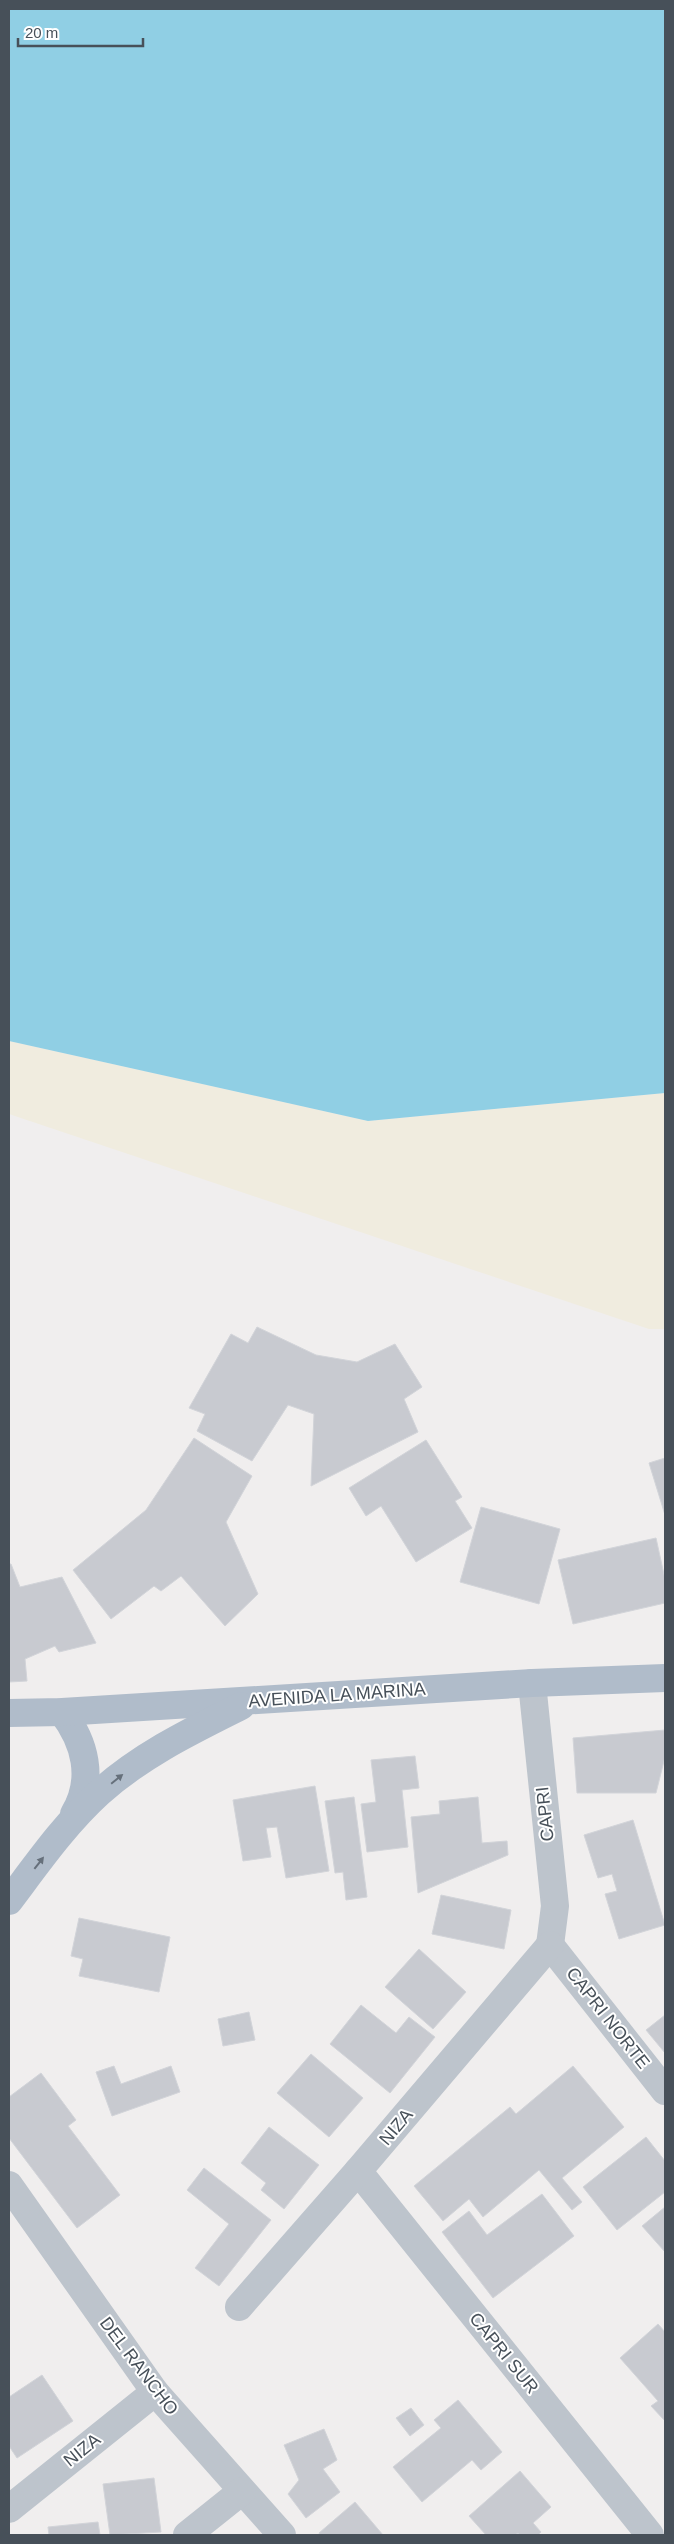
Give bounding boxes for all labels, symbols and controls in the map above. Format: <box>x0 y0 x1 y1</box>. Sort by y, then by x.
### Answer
scale bar <box>18 15 142 47</box>
text: 20 m <box>25 24 58 41</box>
street label: AVENIDA LA MARINA <box>248 1679 426 1711</box>
one-way arrow <box>110 1773 123 1784</box>
street label: CAPRI <box>532 1786 558 1842</box>
one-way arrow <box>33 1857 44 1870</box>
street label: CAPRI NORTE <box>562 1964 654 2072</box>
street label: NIZA <box>375 2105 417 2149</box>
street label: CAPRI SUR <box>465 2309 543 2397</box>
street label: DEL RANCHO <box>96 2313 182 2419</box>
street label: NIZA <box>60 2429 104 2471</box>

